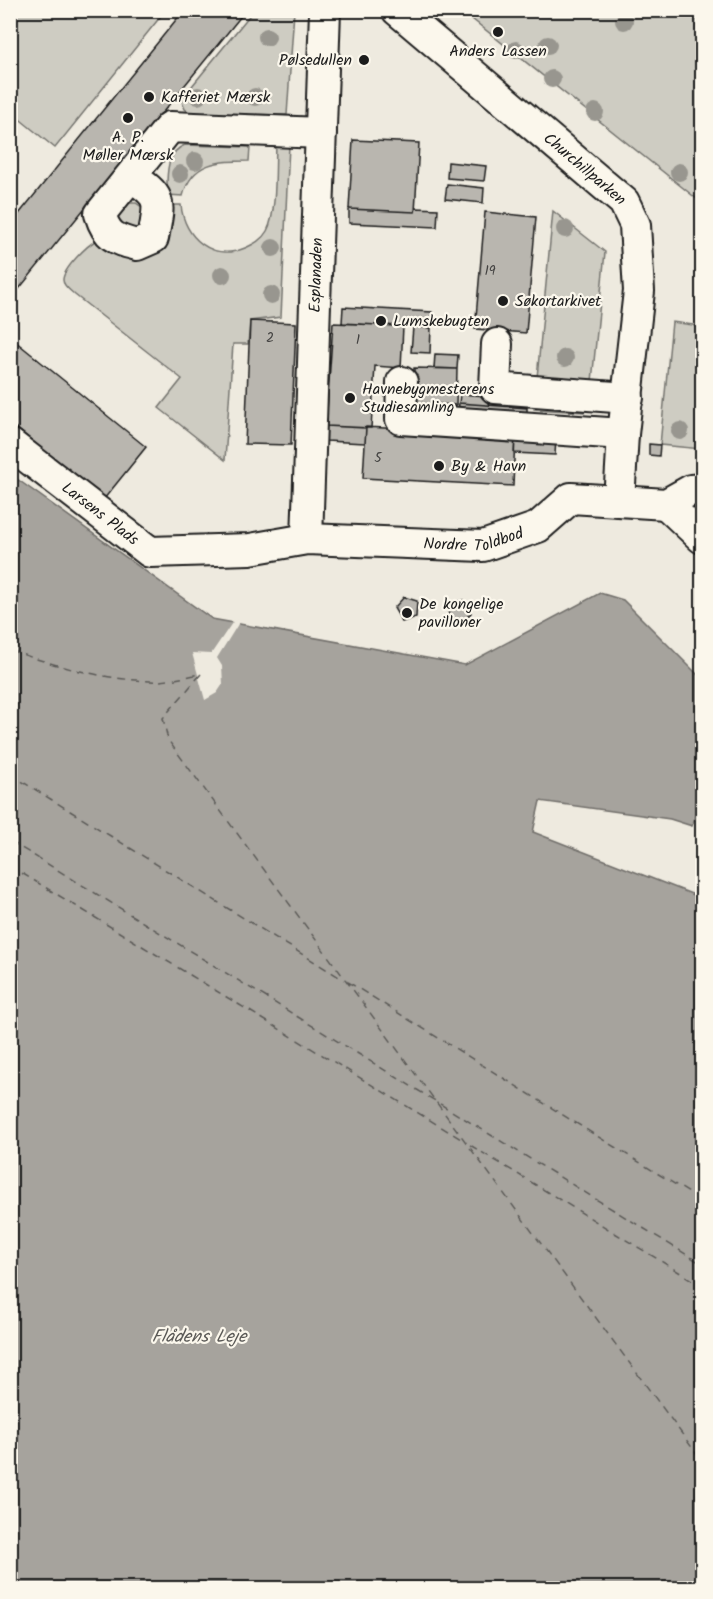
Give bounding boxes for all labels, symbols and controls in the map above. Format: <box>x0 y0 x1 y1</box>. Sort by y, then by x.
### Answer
marker: Anders Lassen <box>491 25 505 39</box>
place label: Anders Lassen <box>449 39 547 64</box>
place label: Pølsedullen <box>279 48 352 73</box>
marker: Pølsedullen <box>357 53 371 67</box>
place label: Kafferiet Mærsk <box>161 85 271 110</box>
marker: Kafferiet Mærsk <box>142 90 156 104</box>
marker: A. P. Møller Mærsk <box>121 111 135 125</box>
place label: A. P. Møller Mærsk <box>83 125 174 168</box>
street label: Churchillparken <box>538 126 632 211</box>
street label: Esplanaden <box>302 237 330 313</box>
house number: 19 <box>484 260 496 282</box>
place label: Søkortarkivet <box>515 289 602 314</box>
marker: Søkortarkivet <box>496 294 510 308</box>
place label: Lumskebugten <box>393 309 489 334</box>
marker: Lumskebugten <box>374 314 388 328</box>
house number: 2 <box>266 327 274 349</box>
house number: 1 <box>356 329 360 351</box>
place label: Havnebygmesterens Studiesamling <box>362 377 494 420</box>
marker: Havnebygmesterens Studiesamling <box>343 391 357 405</box>
house number: 5 <box>374 447 383 469</box>
place label: By & Havn <box>451 454 526 479</box>
marker: By & Havn <box>432 459 446 473</box>
street label: Larsens Plads <box>56 476 145 552</box>
street label: Nordre Toldbod <box>423 520 528 559</box>
place label: De kongelige pavilloner <box>418 592 504 635</box>
marker: De kongelige pavilloner <box>400 606 414 620</box>
water label: Flådens Leje <box>152 1323 248 1352</box>

